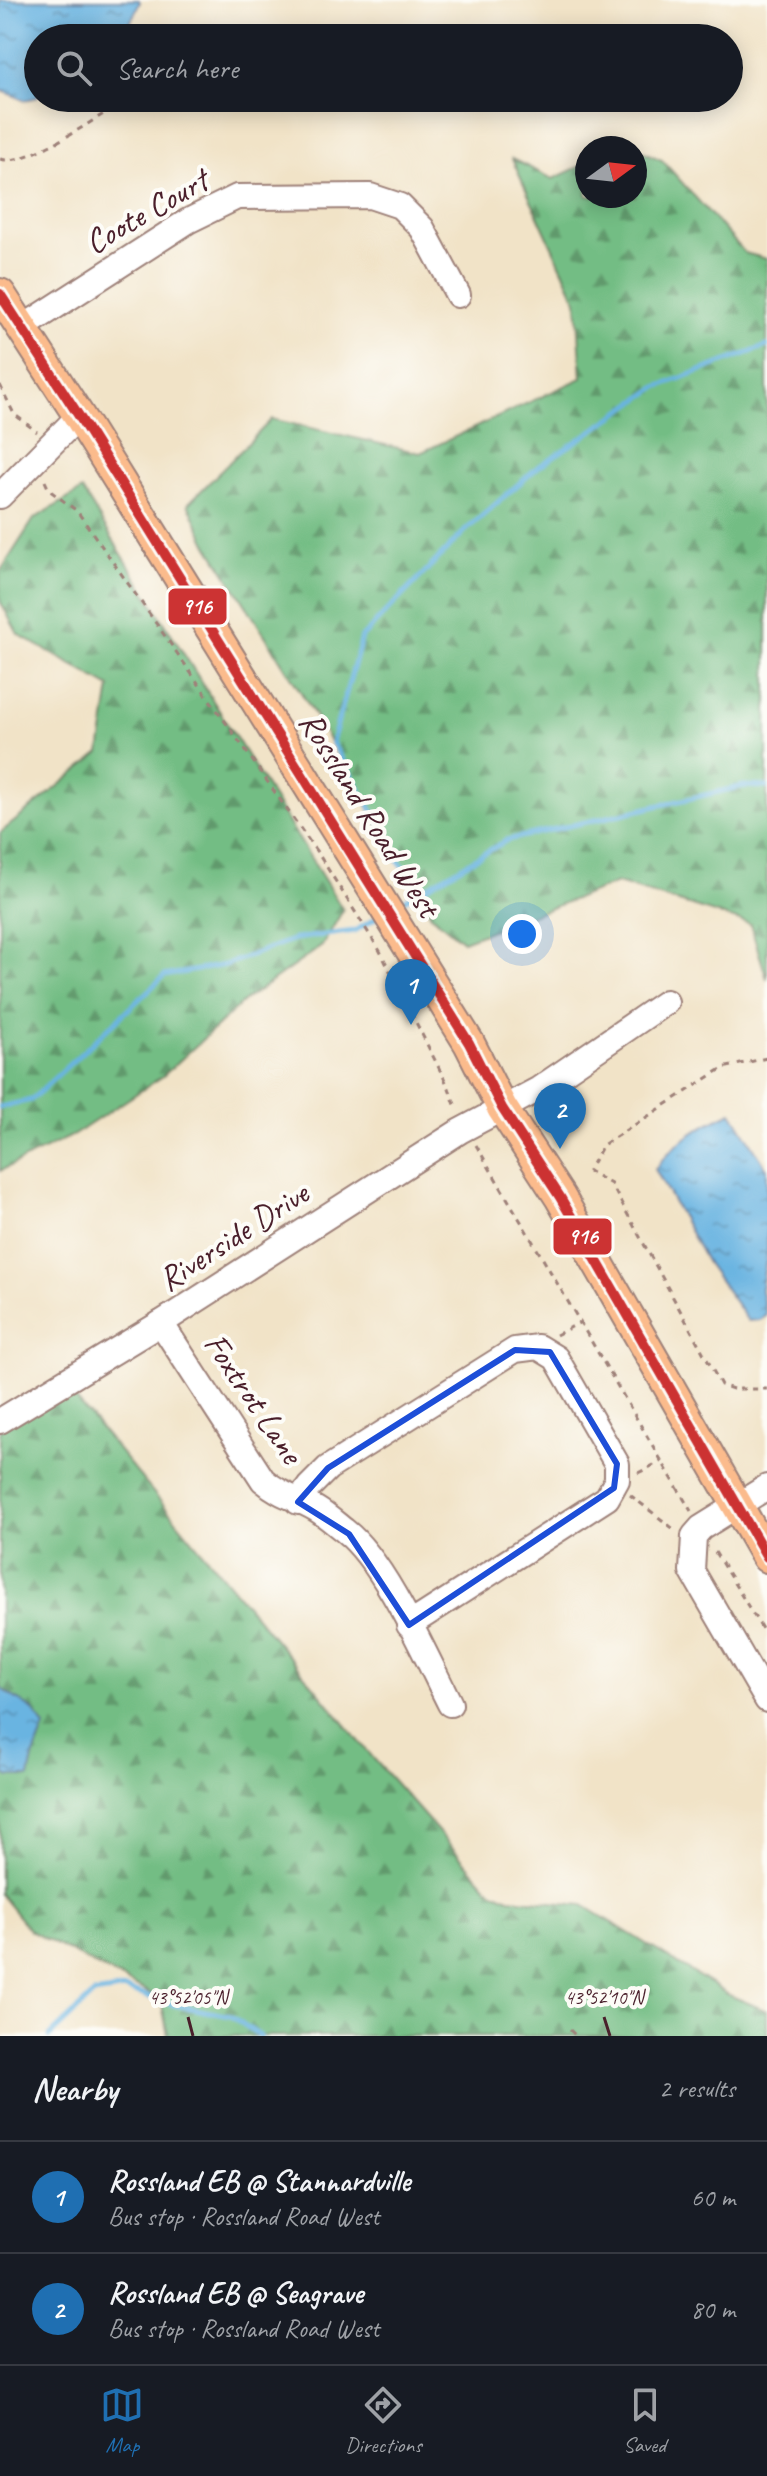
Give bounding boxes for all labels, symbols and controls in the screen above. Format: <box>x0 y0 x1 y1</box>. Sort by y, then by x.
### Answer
search box <box>24 24 743 112</box>
icon: search <box>52 46 96 90</box>
text: Search here <box>116 49 238 87</box>
north arrow <box>575 136 647 208</box>
street label: Coote Court <box>77 156 219 263</box>
line badge: 916 <box>167 587 228 626</box>
text: 916 <box>182 593 214 621</box>
street label: Rossland Road West <box>290 703 452 928</box>
your location <box>502 914 542 954</box>
pin: 1 <box>385 959 437 1025</box>
pin: 2 <box>534 1083 586 1149</box>
street label: Riverside Drive <box>150 1170 318 1301</box>
line badge: 916 <box>552 1217 613 1256</box>
text: 916 <box>568 1223 600 1251</box>
street label: Foxtrot Lane <box>195 1325 315 1474</box>
text: 43°52'05"N <box>149 1985 230 2010</box>
text: 43°52'10"N <box>565 1985 646 2010</box>
text: Nearby <box>32 2067 118 2110</box>
text: 2 results <box>659 2072 735 2105</box>
text: Rossland EB @ Stannardville <box>108 2162 410 2200</box>
text: 1 <box>52 2181 64 2214</box>
text: 60 m <box>691 2181 735 2214</box>
text: Bus stop · Rossland Road West <box>108 2200 379 2233</box>
text: Rossland EB @ Seagrave <box>108 2274 363 2312</box>
text: 2 <box>52 2293 64 2326</box>
text: 80 m <box>691 2293 735 2326</box>
text: Bus stop · Rossland Road West <box>108 2312 379 2345</box>
tab: Map <box>100 2383 144 2459</box>
tab: Directions <box>345 2383 422 2459</box>
tab: Saved <box>623 2383 667 2459</box>

